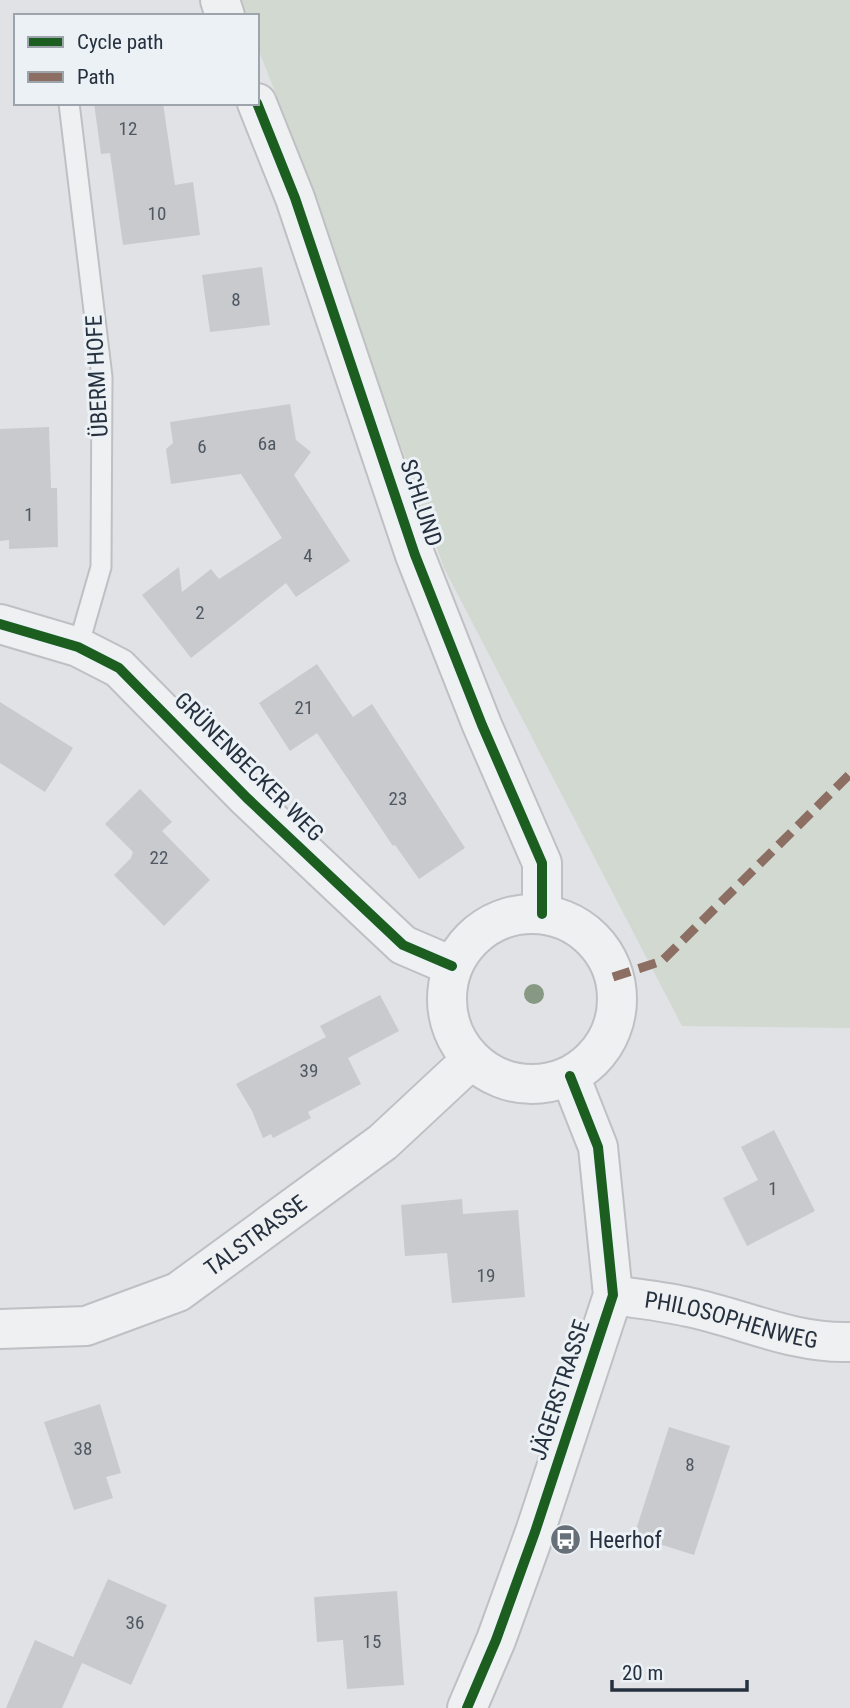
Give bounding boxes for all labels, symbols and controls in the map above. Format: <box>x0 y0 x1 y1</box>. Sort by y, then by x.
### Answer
legend <box>14 14 259 105</box>
text: Cycle path <box>77 30 163 54</box>
text: Path <box>77 65 115 89</box>
house number: 12 <box>119 117 137 140</box>
house number: 10 <box>148 202 166 225</box>
house number: 8 <box>231 288 241 311</box>
street label: ÜBERM HOFE <box>79 314 114 438</box>
house number: 6a <box>258 432 276 455</box>
house number: 6 <box>197 435 207 458</box>
street label: SCHLUND <box>394 456 448 550</box>
house number: 1 <box>24 503 34 526</box>
house number: 4 <box>303 544 313 567</box>
house number: 2 <box>195 601 205 624</box>
street label: GRÜNENBECKER WEG <box>169 686 330 847</box>
house number: 21 <box>295 696 313 719</box>
house number: 23 <box>389 787 407 810</box>
house number: 22 <box>150 846 168 869</box>
house number: 39 <box>300 1059 318 1082</box>
house number: 1 <box>768 1177 778 1200</box>
street label: TALSTRASSE <box>199 1189 312 1282</box>
house number: 19 <box>477 1264 495 1287</box>
street label: PHILOSOPHENWEG <box>643 1286 820 1354</box>
street label: JÄGERSTRASSE <box>525 1316 595 1464</box>
house number: 38 <box>74 1437 92 1460</box>
house number: 8 <box>685 1453 695 1476</box>
bus stop icon: Heerhof <box>549 1523 583 1557</box>
place label: Heerhof <box>589 1527 662 1554</box>
house number: 36 <box>126 1611 144 1634</box>
house number: 15 <box>363 1630 381 1653</box>
scale bar <box>612 1648 747 1692</box>
text: 20 m <box>622 1661 663 1685</box>

